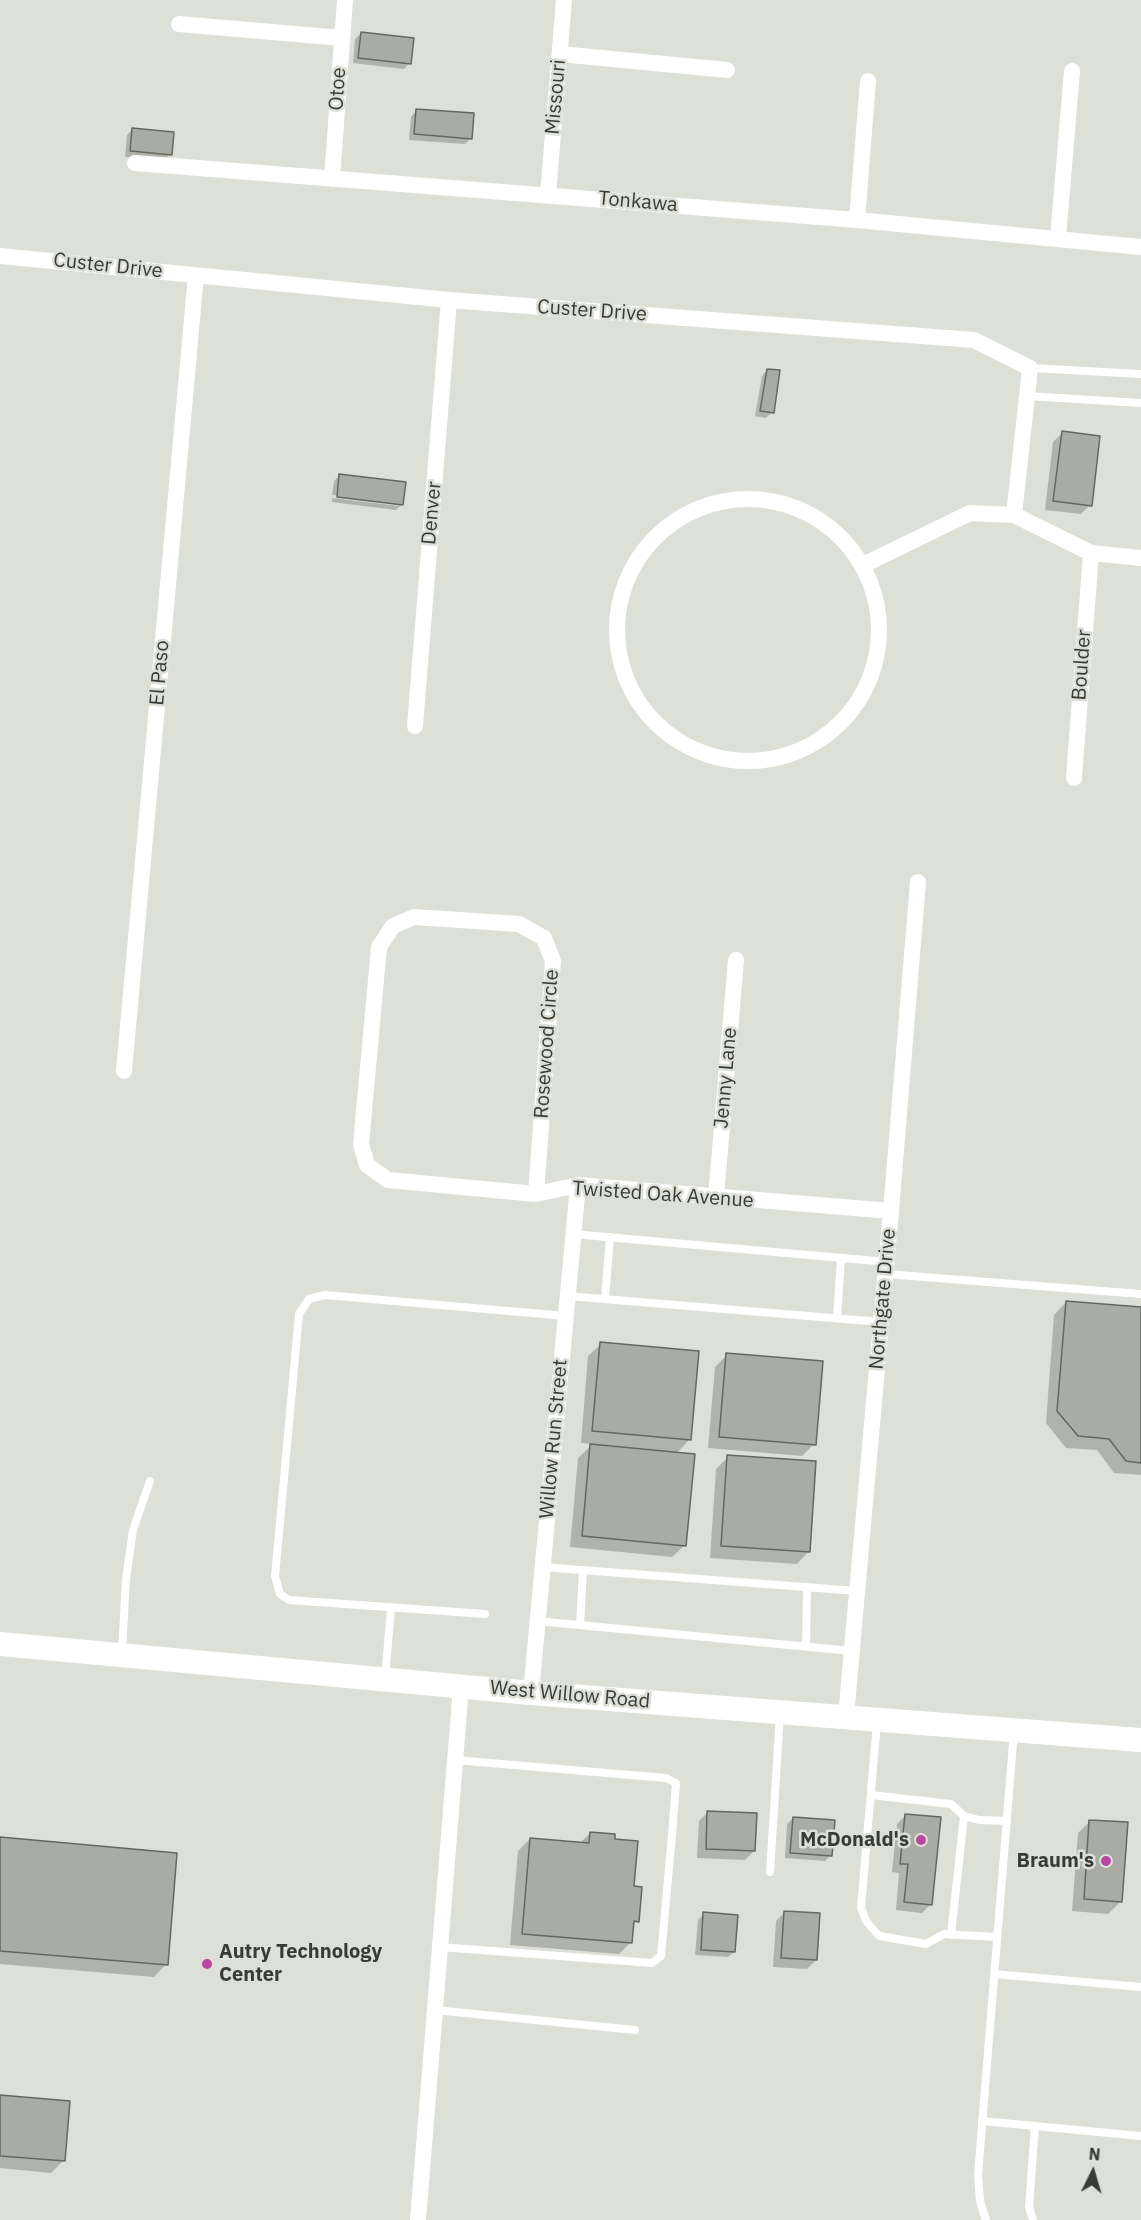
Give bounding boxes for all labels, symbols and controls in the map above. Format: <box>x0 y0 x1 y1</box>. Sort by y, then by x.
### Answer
street label: Missouri <box>541 58 571 136</box>
street label: Otoe <box>325 67 351 111</box>
street label: Tonkawa <box>597 187 679 217</box>
street label: Custer Drive <box>52 248 164 284</box>
street label: Custer Drive <box>536 295 648 327</box>
street label: Denver <box>417 480 447 546</box>
street label: Boulder <box>1068 629 1096 701</box>
street label: El Paso <box>145 639 175 707</box>
street label: Rosewood Circle <box>530 969 564 1119</box>
street label: Jenny Lane <box>710 1026 742 1130</box>
street label: Twisted Oak Avenue <box>572 1177 754 1213</box>
street label: Northgate Drive <box>865 1228 901 1370</box>
street label: Willow Run Street <box>535 1358 573 1520</box>
street label: West Willow Road <box>489 1676 651 1714</box>
place label: McDonald's <box>800 1828 909 1852</box>
marker: McDonald's <box>914 1833 928 1847</box>
place label: Braum's <box>1017 1849 1094 1873</box>
marker: Braum's <box>1099 1854 1113 1868</box>
place label: Autry Technology Center <box>219 1940 382 1987</box>
marker: Autry Technology Center <box>200 1957 214 1971</box>
north arrow <box>1063 2142 1123 2202</box>
text: N <box>1088 2144 1101 2165</box>

